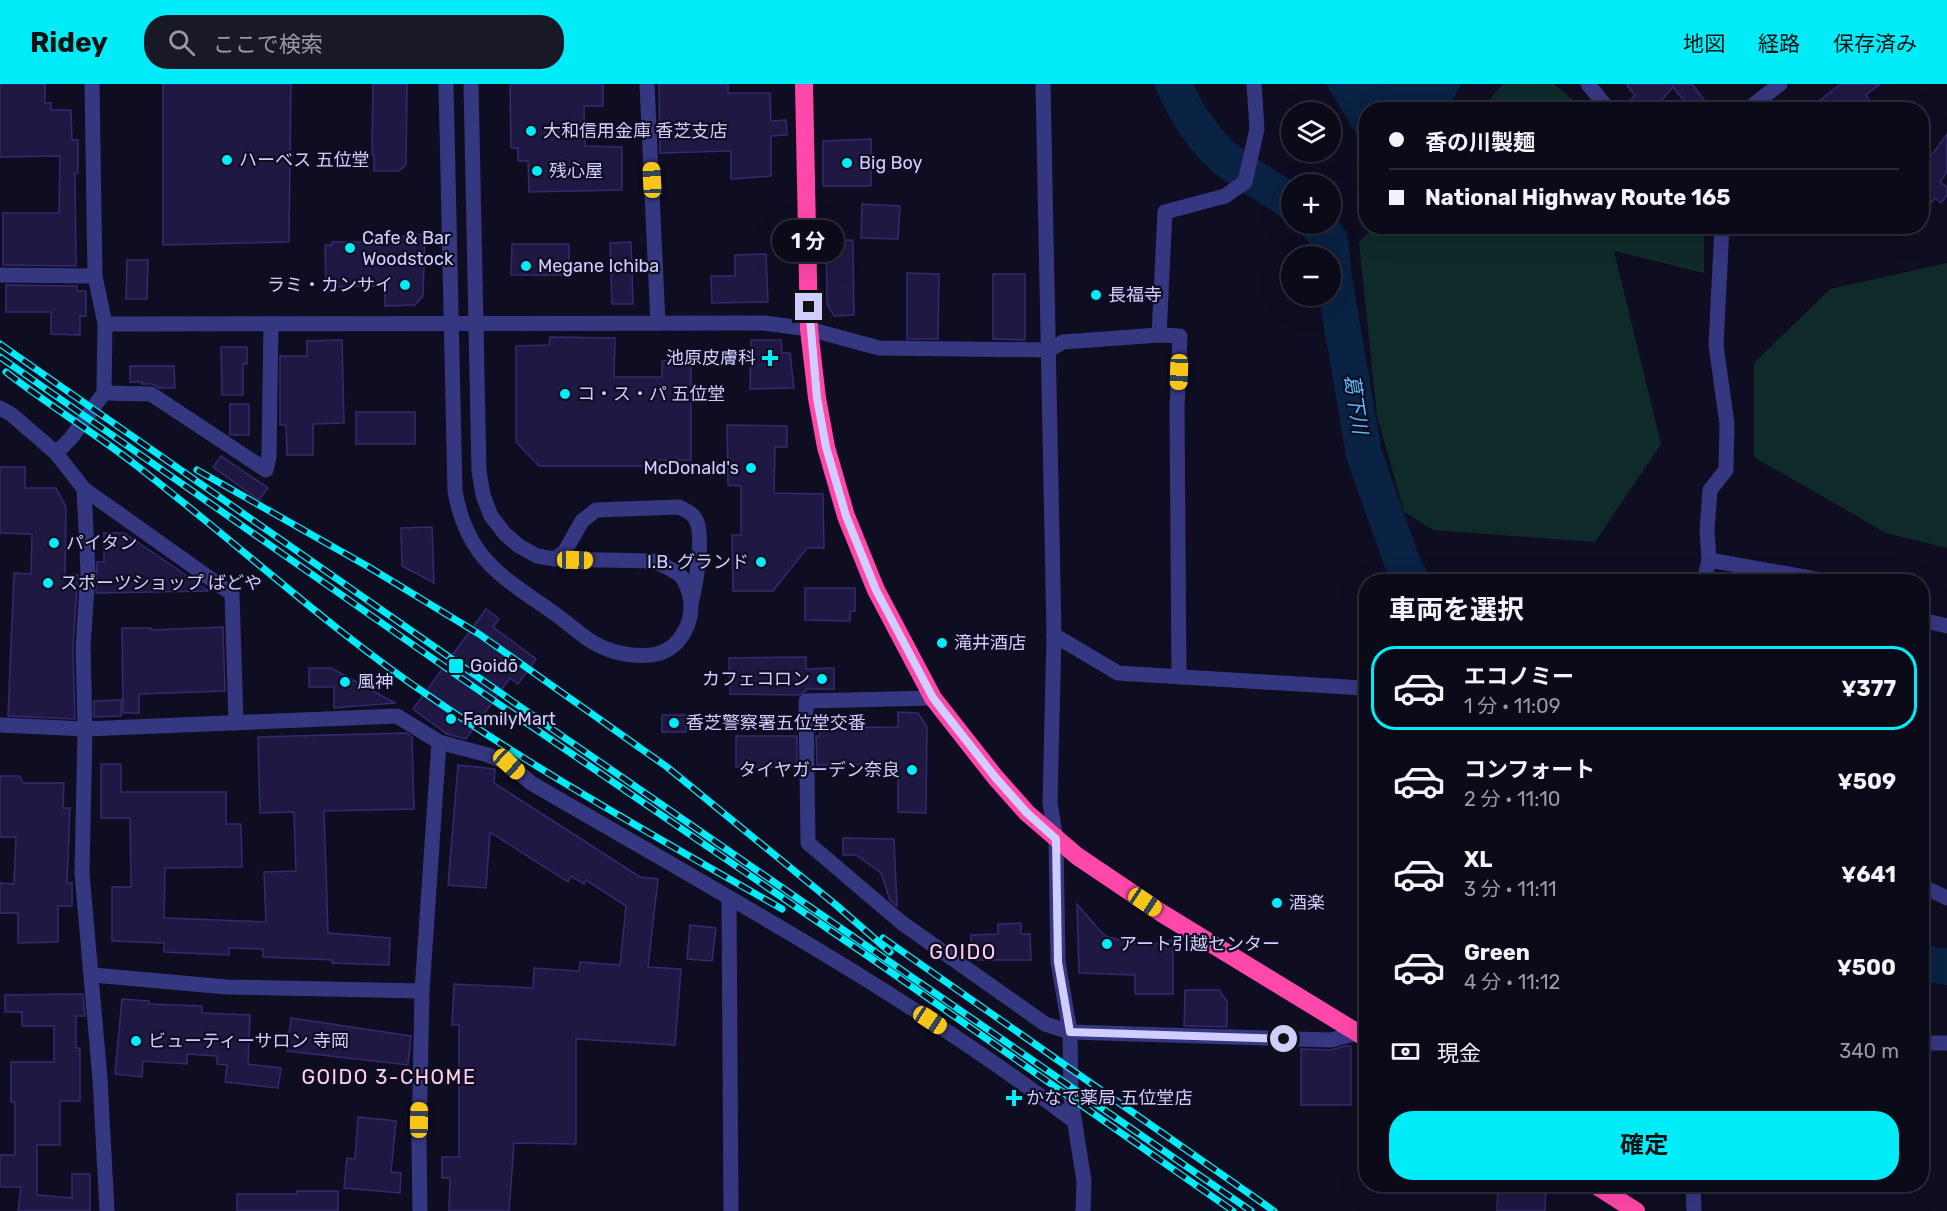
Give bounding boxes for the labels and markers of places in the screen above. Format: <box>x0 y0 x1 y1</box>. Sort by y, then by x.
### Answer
place label: 大和信用金庫 香芝支店 <box>543 120 727 142</box>
marker: 大和信用金庫 香芝支店 <box>524 124 538 138</box>
place label: ハーベス 五位堂 <box>239 149 370 171</box>
place label: Big Boy <box>859 152 923 174</box>
marker: ハーベス 五位堂 <box>220 153 234 167</box>
marker: Big Boy <box>840 156 854 170</box>
place label: 残心屋 <box>549 160 603 182</box>
marker: 残心屋 <box>530 164 544 178</box>
place label: Cafe & Bar Woodstock <box>362 227 454 270</box>
marker: Cafe & Bar Woodstock <box>343 241 357 255</box>
place label: Megane Ichiba <box>538 255 659 277</box>
marker: Megane Ichiba <box>519 259 533 273</box>
place label: ラミ・カンサイ <box>267 274 393 296</box>
marker: ラミ・カンサイ <box>398 278 412 292</box>
place label: 長福寺 <box>1108 284 1162 306</box>
marker: 長福寺 <box>1089 288 1103 302</box>
place label: 池原皮膚科 <box>666 347 756 369</box>
marker: 池原皮膚科 <box>761 349 779 367</box>
place label: コ・ス・パ 五位堂 <box>577 383 725 405</box>
marker: コ・ス・パ 五位堂 <box>558 387 572 401</box>
place label: McDonald's <box>643 457 739 479</box>
marker: McDonald's <box>744 461 758 475</box>
place label: パイタン <box>66 532 137 554</box>
marker: パイタン <box>47 536 61 550</box>
place label: I.B. グランド <box>647 551 749 573</box>
marker: I.B. グランド <box>754 555 768 569</box>
place label: スポーツショップ ばどや <box>60 572 262 594</box>
marker: スポーツショップ ばどや <box>41 576 55 590</box>
place label: 滝井酒店 <box>954 632 1026 654</box>
marker: 滝井酒店 <box>935 636 949 650</box>
place label: Goidō <box>470 655 518 677</box>
marker: Goidō <box>447 657 465 675</box>
place label: カフェコロン <box>702 668 810 690</box>
place label: 風神 <box>357 671 393 693</box>
marker: カフェコロン <box>815 672 829 686</box>
marker: 風神 <box>338 675 352 689</box>
place label: FamilyMart <box>463 708 556 730</box>
marker: FamilyMart <box>444 712 458 726</box>
place label: 香芝警察署五位堂交番 <box>686 712 866 734</box>
marker: 香芝警察署五位堂交番 <box>667 716 681 730</box>
place label: タイヤガーデン奈良 <box>739 759 900 781</box>
marker: タイヤガーデン奈良 <box>905 763 919 777</box>
place label: 酒楽 <box>1289 892 1325 914</box>
marker: 酒楽 <box>1270 896 1284 910</box>
place label: アート引越センター <box>1119 933 1280 955</box>
marker: アート引越センター <box>1100 937 1114 951</box>
place label: ビューティーサロン 寺岡 <box>148 1030 349 1052</box>
marker: ビューティーサロン 寺岡 <box>129 1034 143 1048</box>
place label: かなで薬局 五位堂店 <box>1026 1087 1192 1109</box>
marker: かなで薬局 五位堂店 <box>1007 1091 1021 1105</box>

